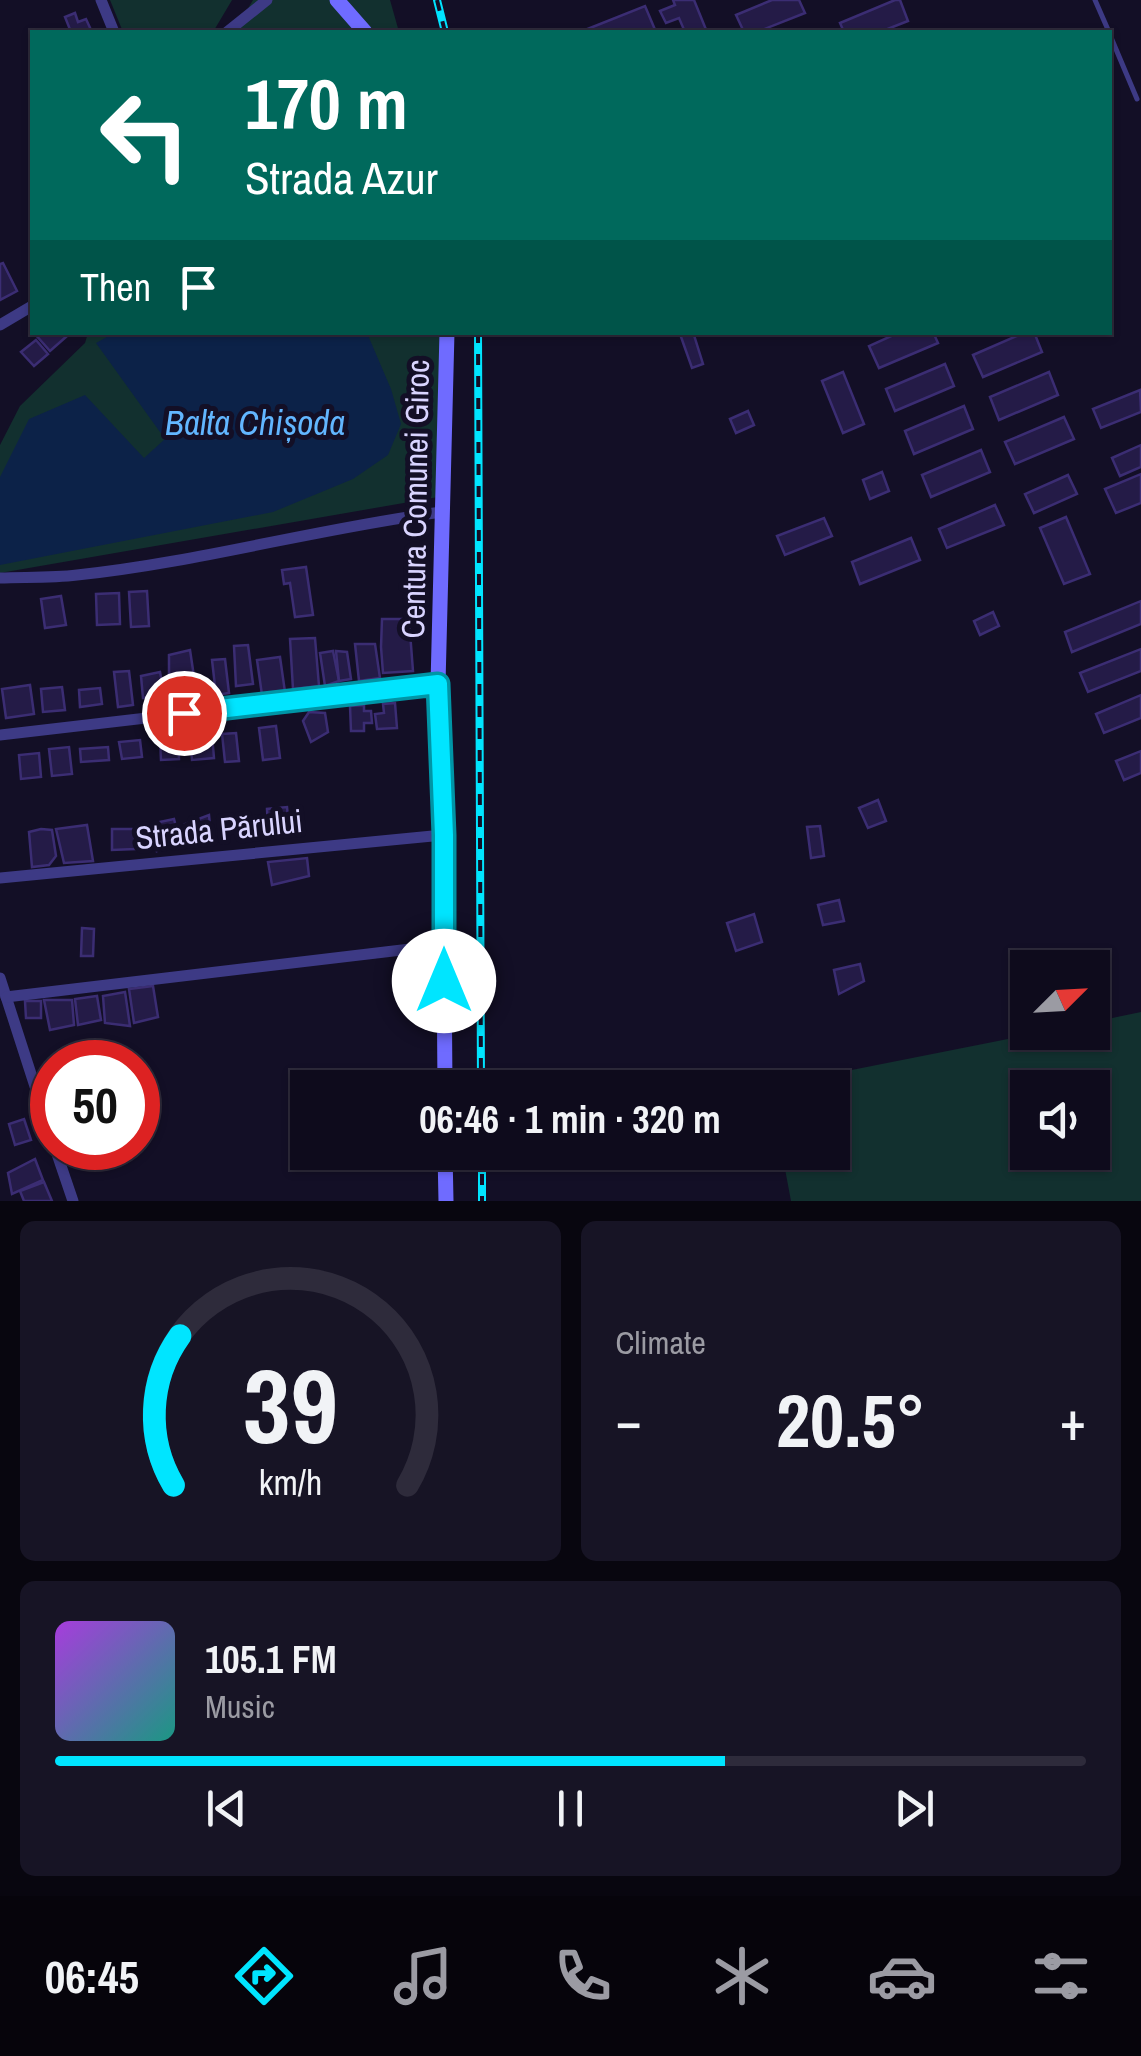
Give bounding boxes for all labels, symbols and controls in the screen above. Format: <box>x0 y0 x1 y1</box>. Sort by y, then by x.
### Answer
text: 170 m <box>245 57 408 151</box>
icon: left <box>80 70 210 200</box>
text: Strada Azur <box>245 147 438 208</box>
icon: arrive <box>171 260 226 315</box>
text: Then <box>80 262 151 313</box>
street label: Centura Comunei Giroc <box>391 359 439 639</box>
water label: Balta Chișoda <box>165 399 345 446</box>
pin <box>142 671 227 756</box>
icon: arrive <box>157 686 212 741</box>
street label: Strada Părului <box>133 799 305 859</box>
position arrow <box>392 929 496 1033</box>
north arrow <box>1010 950 1110 1050</box>
map controls <box>1010 950 1110 1170</box>
speed limit sign: 50 <box>30 1040 160 1170</box>
button: sound <box>1010 1070 1110 1170</box>
text: 06:46 · 1 min · 320 m <box>419 1094 721 1145</box>
text: Climate <box>616 1321 706 1364</box>
text: 39 <box>243 1335 338 1475</box>
text: 20.5° <box>776 1369 926 1470</box>
text: − <box>616 1383 642 1457</box>
text: + <box>1060 1383 1086 1457</box>
text: km/h <box>258 1458 322 1506</box>
text: 105.1 FM <box>205 1634 337 1685</box>
text: Music <box>205 1685 275 1728</box>
icon: previous <box>199 1781 254 1836</box>
icon: pause <box>543 1781 598 1836</box>
icon: next <box>887 1781 942 1836</box>
icon: directions <box>229 1941 299 2011</box>
icon: music <box>388 1941 458 2011</box>
icon: phone <box>548 1941 618 2011</box>
icon: climate <box>707 1941 777 2011</box>
icon: car <box>867 1941 937 2011</box>
icon: filters <box>1026 1941 1096 2011</box>
text: 06:45 <box>45 1946 139 2007</box>

